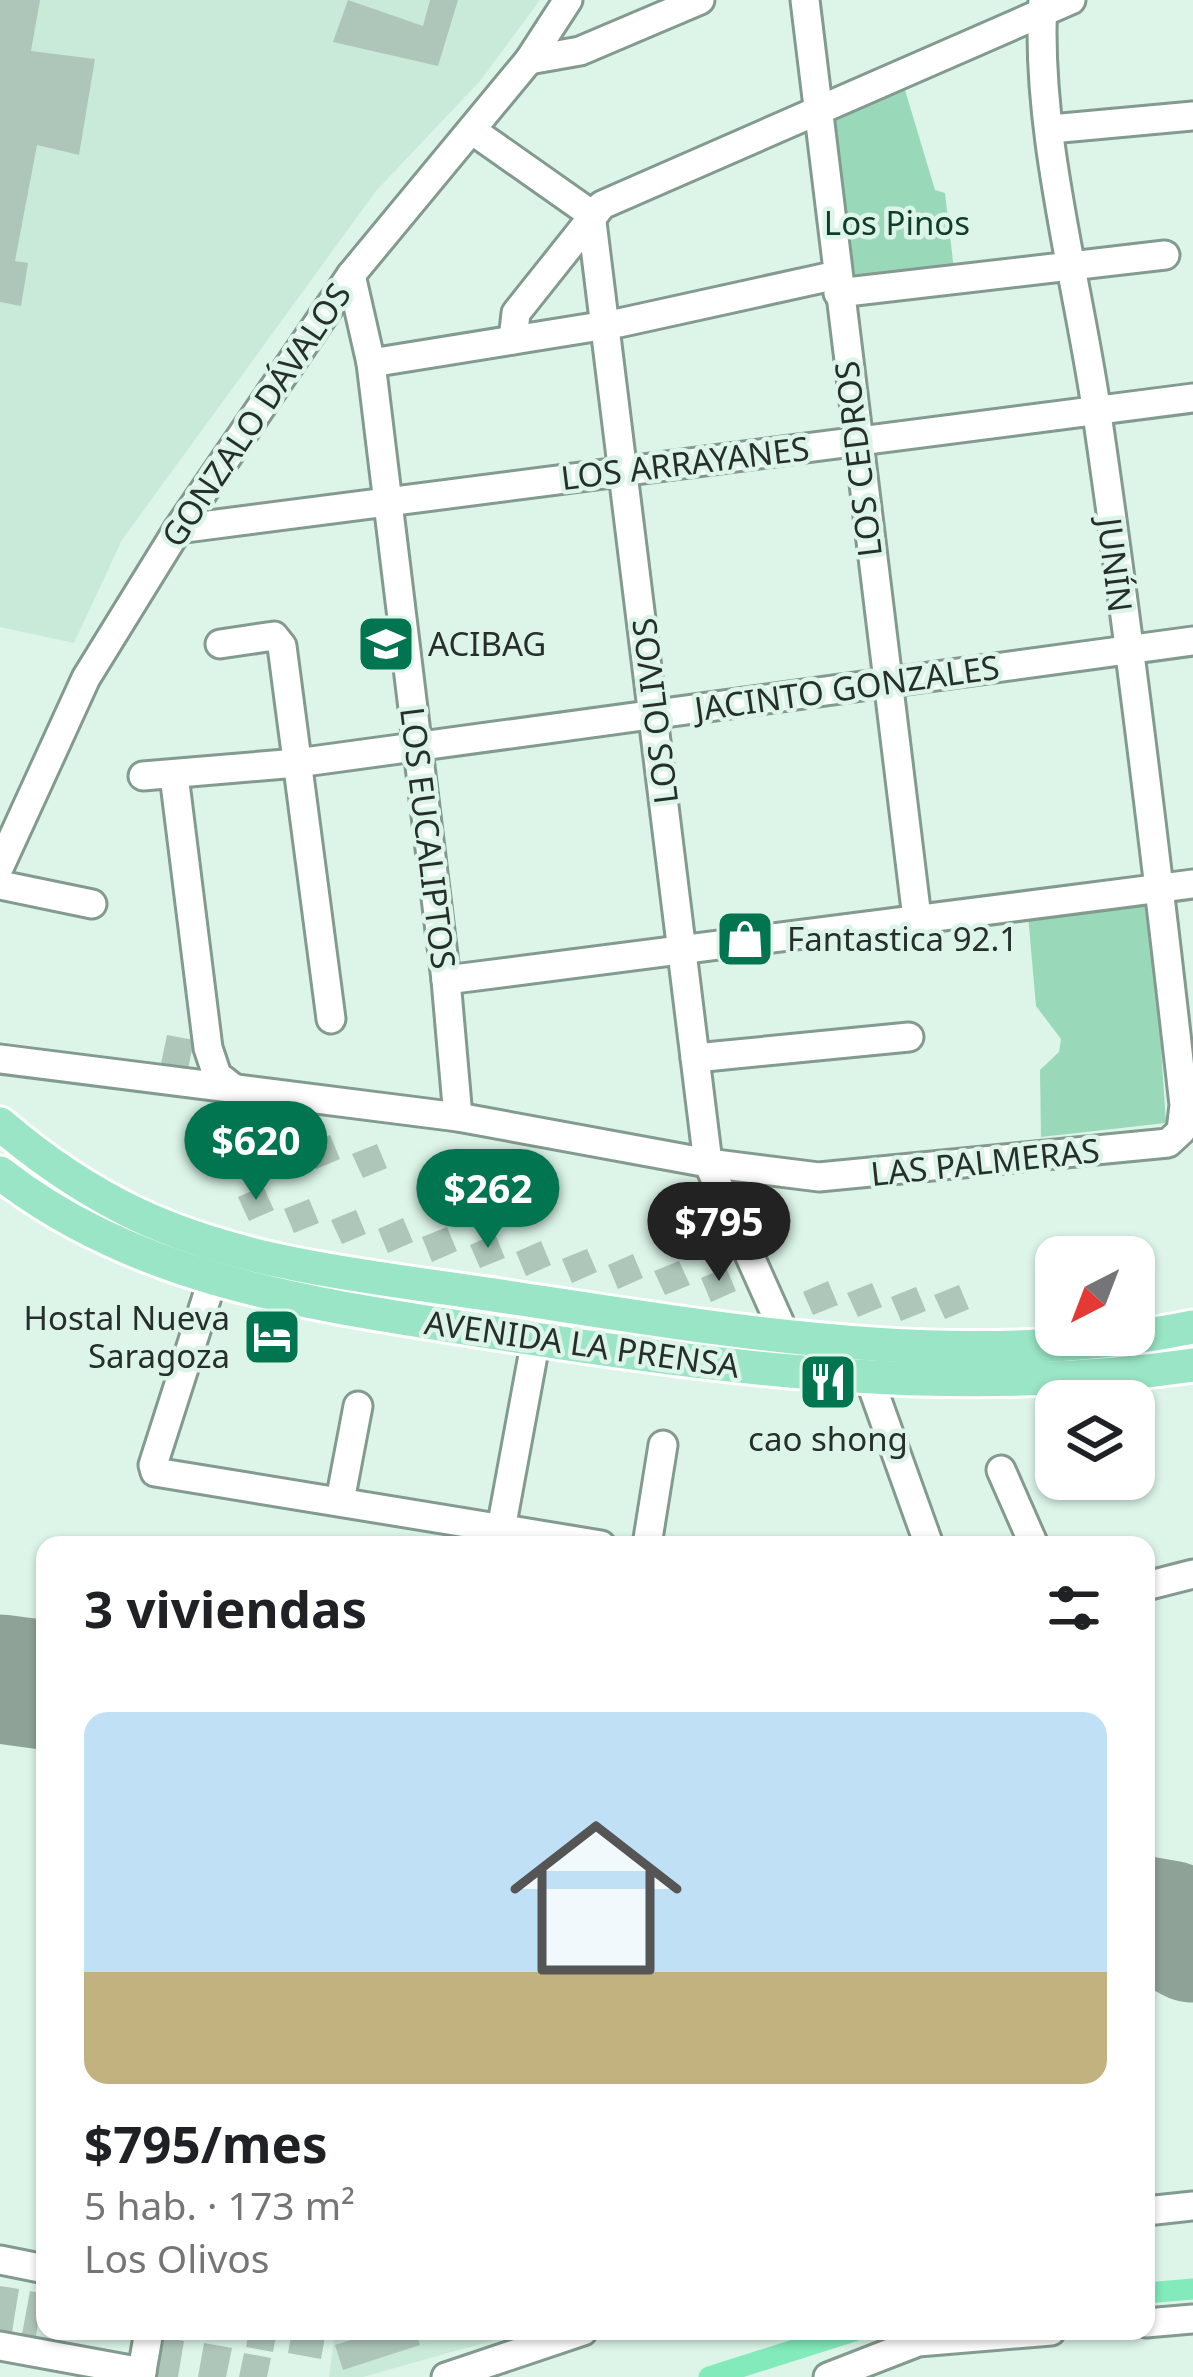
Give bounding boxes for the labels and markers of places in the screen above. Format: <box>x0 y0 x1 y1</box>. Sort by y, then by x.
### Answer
school or university icon: ACIBAG <box>355 613 417 675</box>
place label: ACIBAG <box>428 621 546 666</box>
shop icon: Fantastica 92.1 <box>714 908 776 970</box>
place label: Fantastica 92.1 <box>787 916 1018 961</box>
pin: $620 <box>185 1101 327 1203</box>
pin: $262 <box>417 1149 559 1251</box>
pin: $795 <box>648 1182 790 1284</box>
place label: Hostal Nueva Saragoza <box>24 1295 230 1378</box>
hotel icon: Hostal Nueva Saragoza <box>241 1306 303 1368</box>
restaurant icon: cao shong <box>797 1351 859 1413</box>
place label: cao shong <box>748 1416 908 1461</box>

